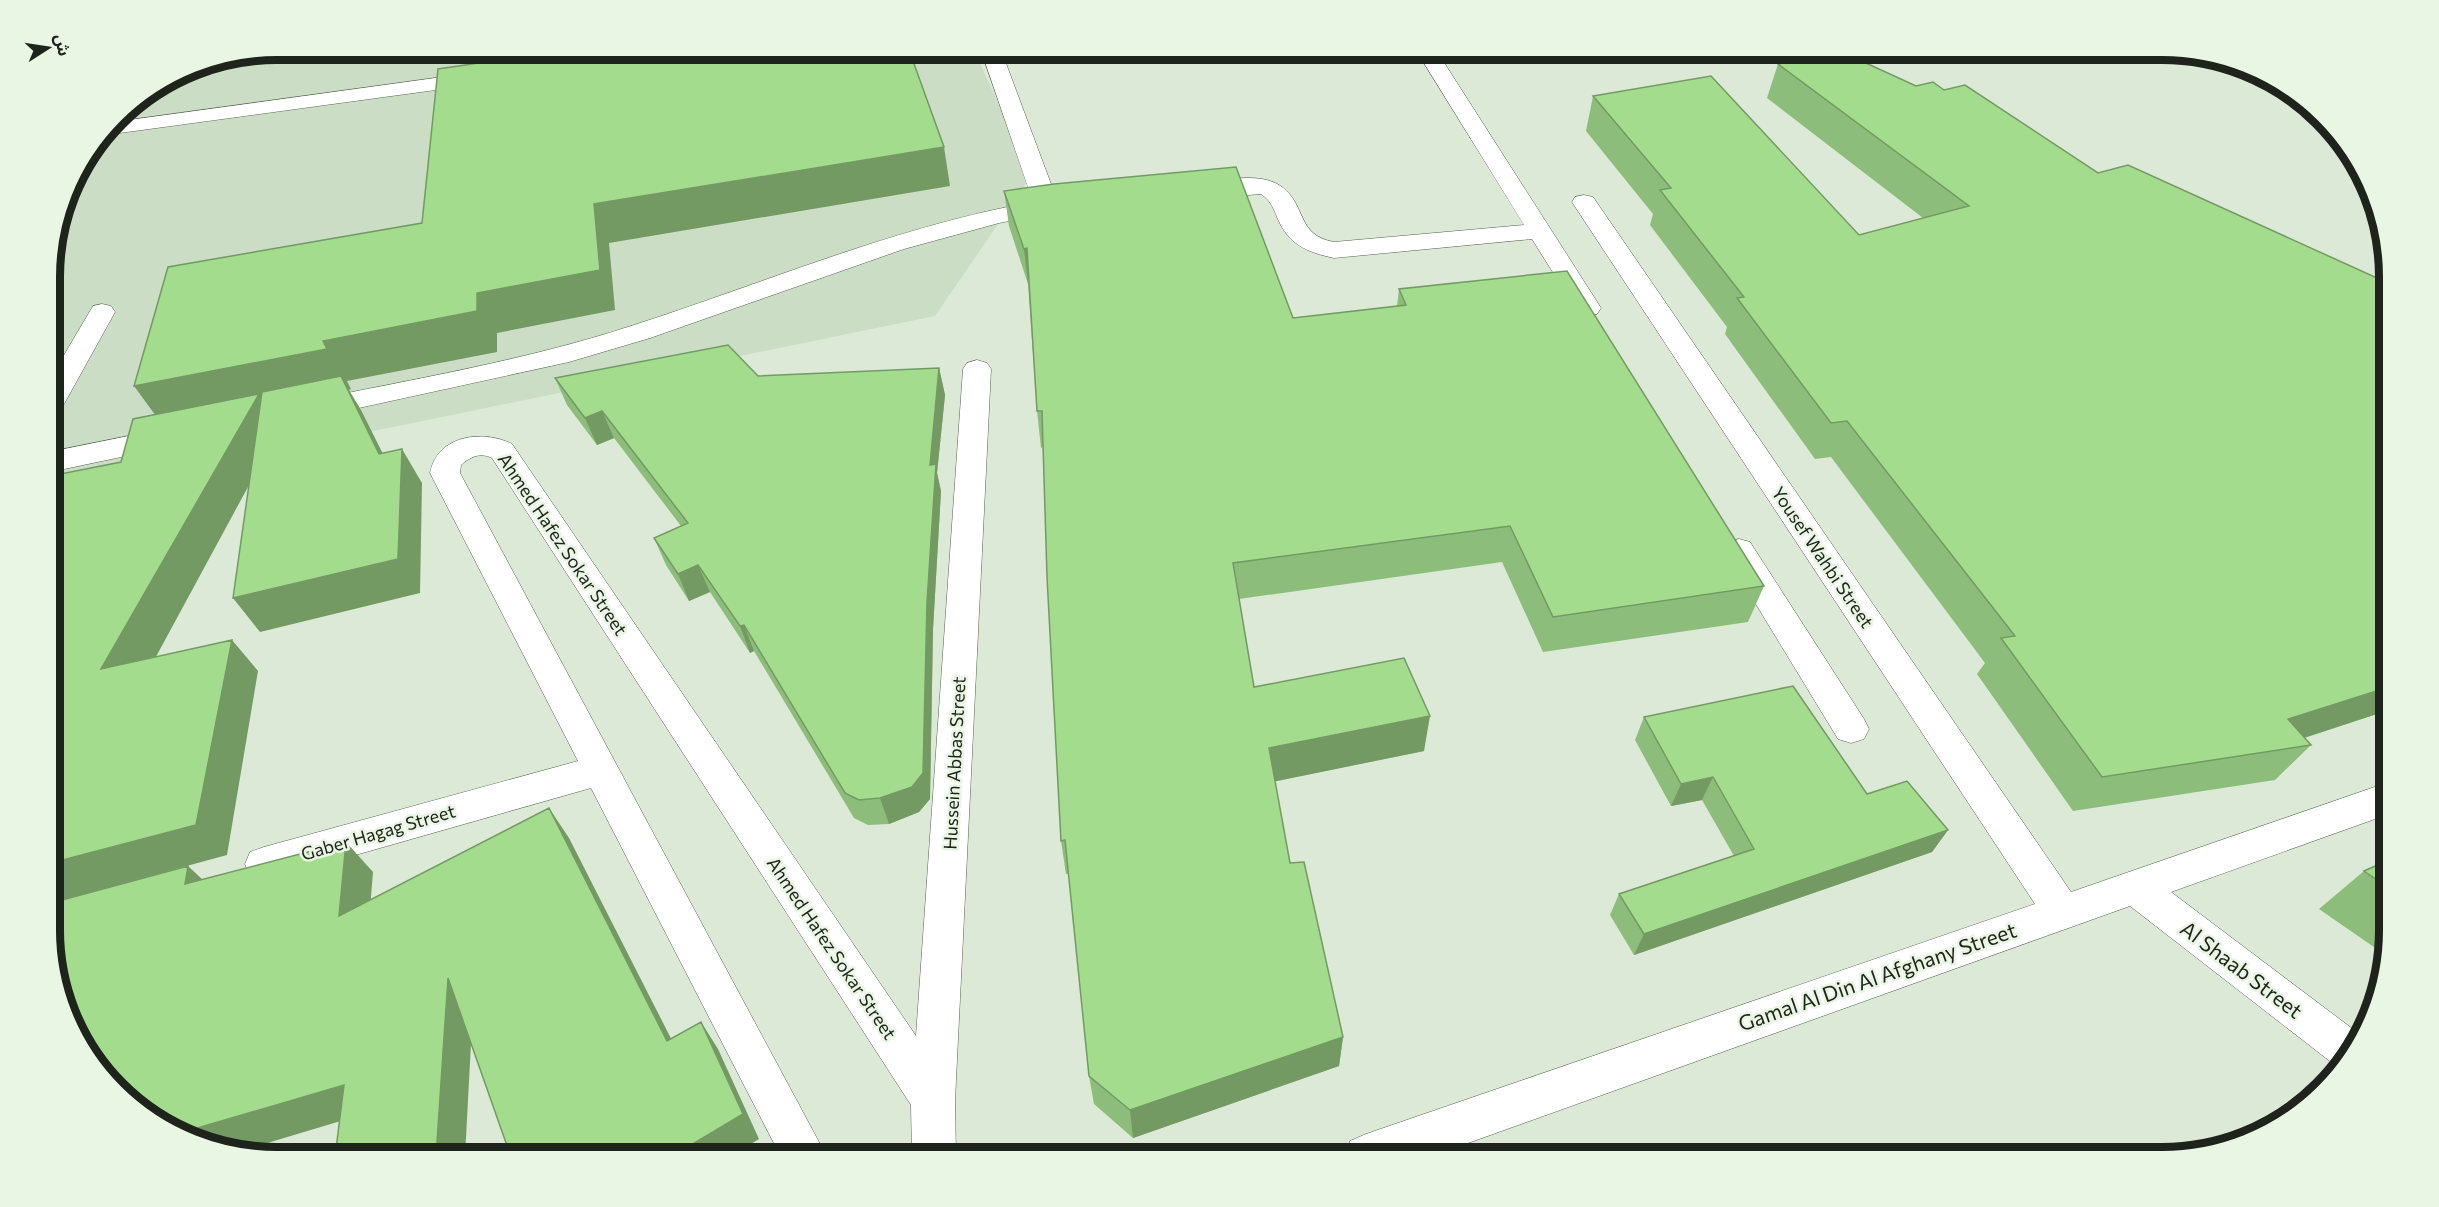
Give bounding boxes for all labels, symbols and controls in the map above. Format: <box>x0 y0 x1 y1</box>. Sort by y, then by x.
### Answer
north arrow <box>18 18 78 78</box>
text: ش <box>51 32 75 58</box>
street label: Ahmed Hafez Sokar Street <box>494 449 632 639</box>
street label: Yousef Wahbi Street <box>1768 482 1878 632</box>
street label: Hussein Abbas Street <box>938 676 970 850</box>
street label: Gaber Hagag Street <box>298 799 458 865</box>
street label: Ahmed Hafez Sokar Street <box>763 853 901 1043</box>
street label: Al Shaab Street <box>2176 915 2308 1023</box>
street label: Gamal Al Din Al Afghany Street <box>1735 917 2019 1035</box>

